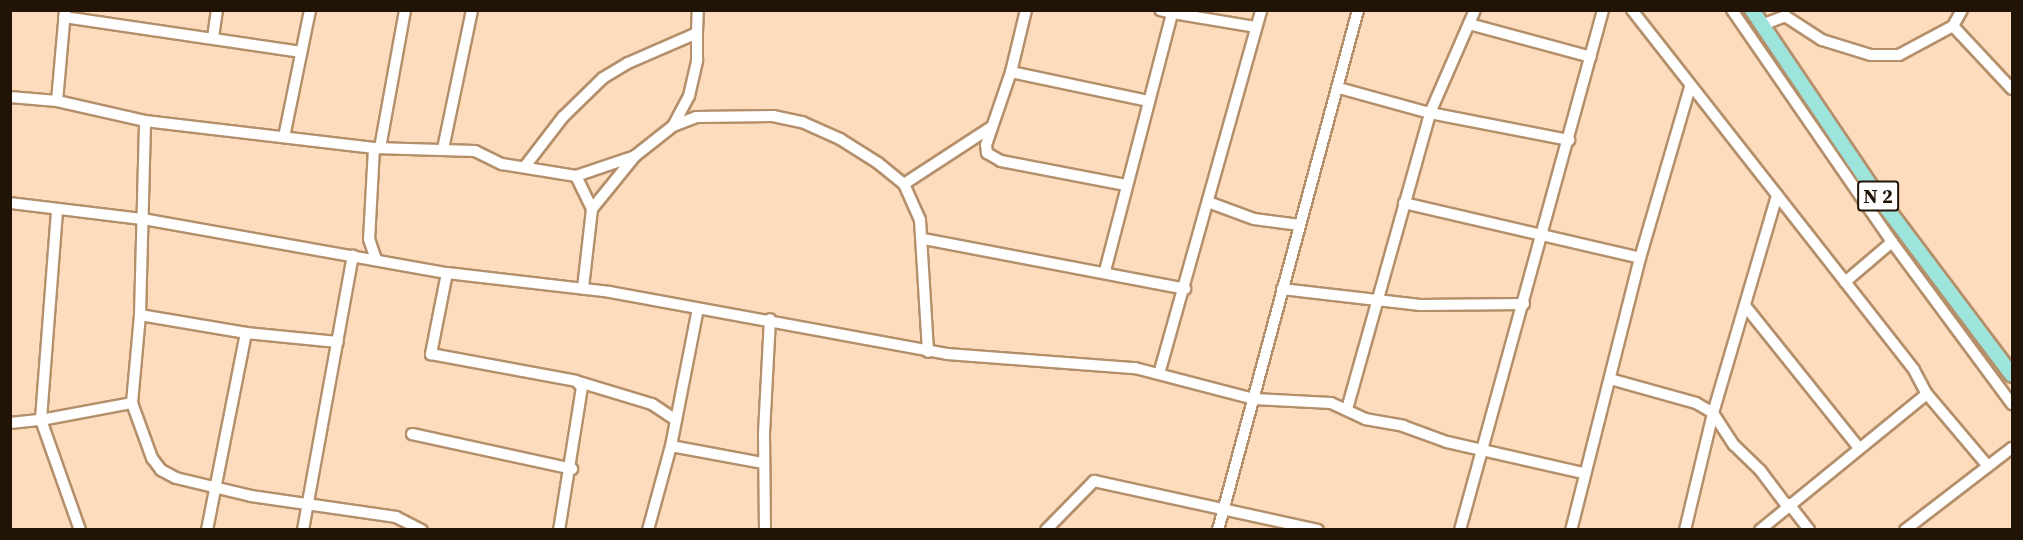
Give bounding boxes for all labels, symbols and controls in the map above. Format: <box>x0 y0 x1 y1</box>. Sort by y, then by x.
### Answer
road number: N 2 <box>1857 179 1899 213</box>

